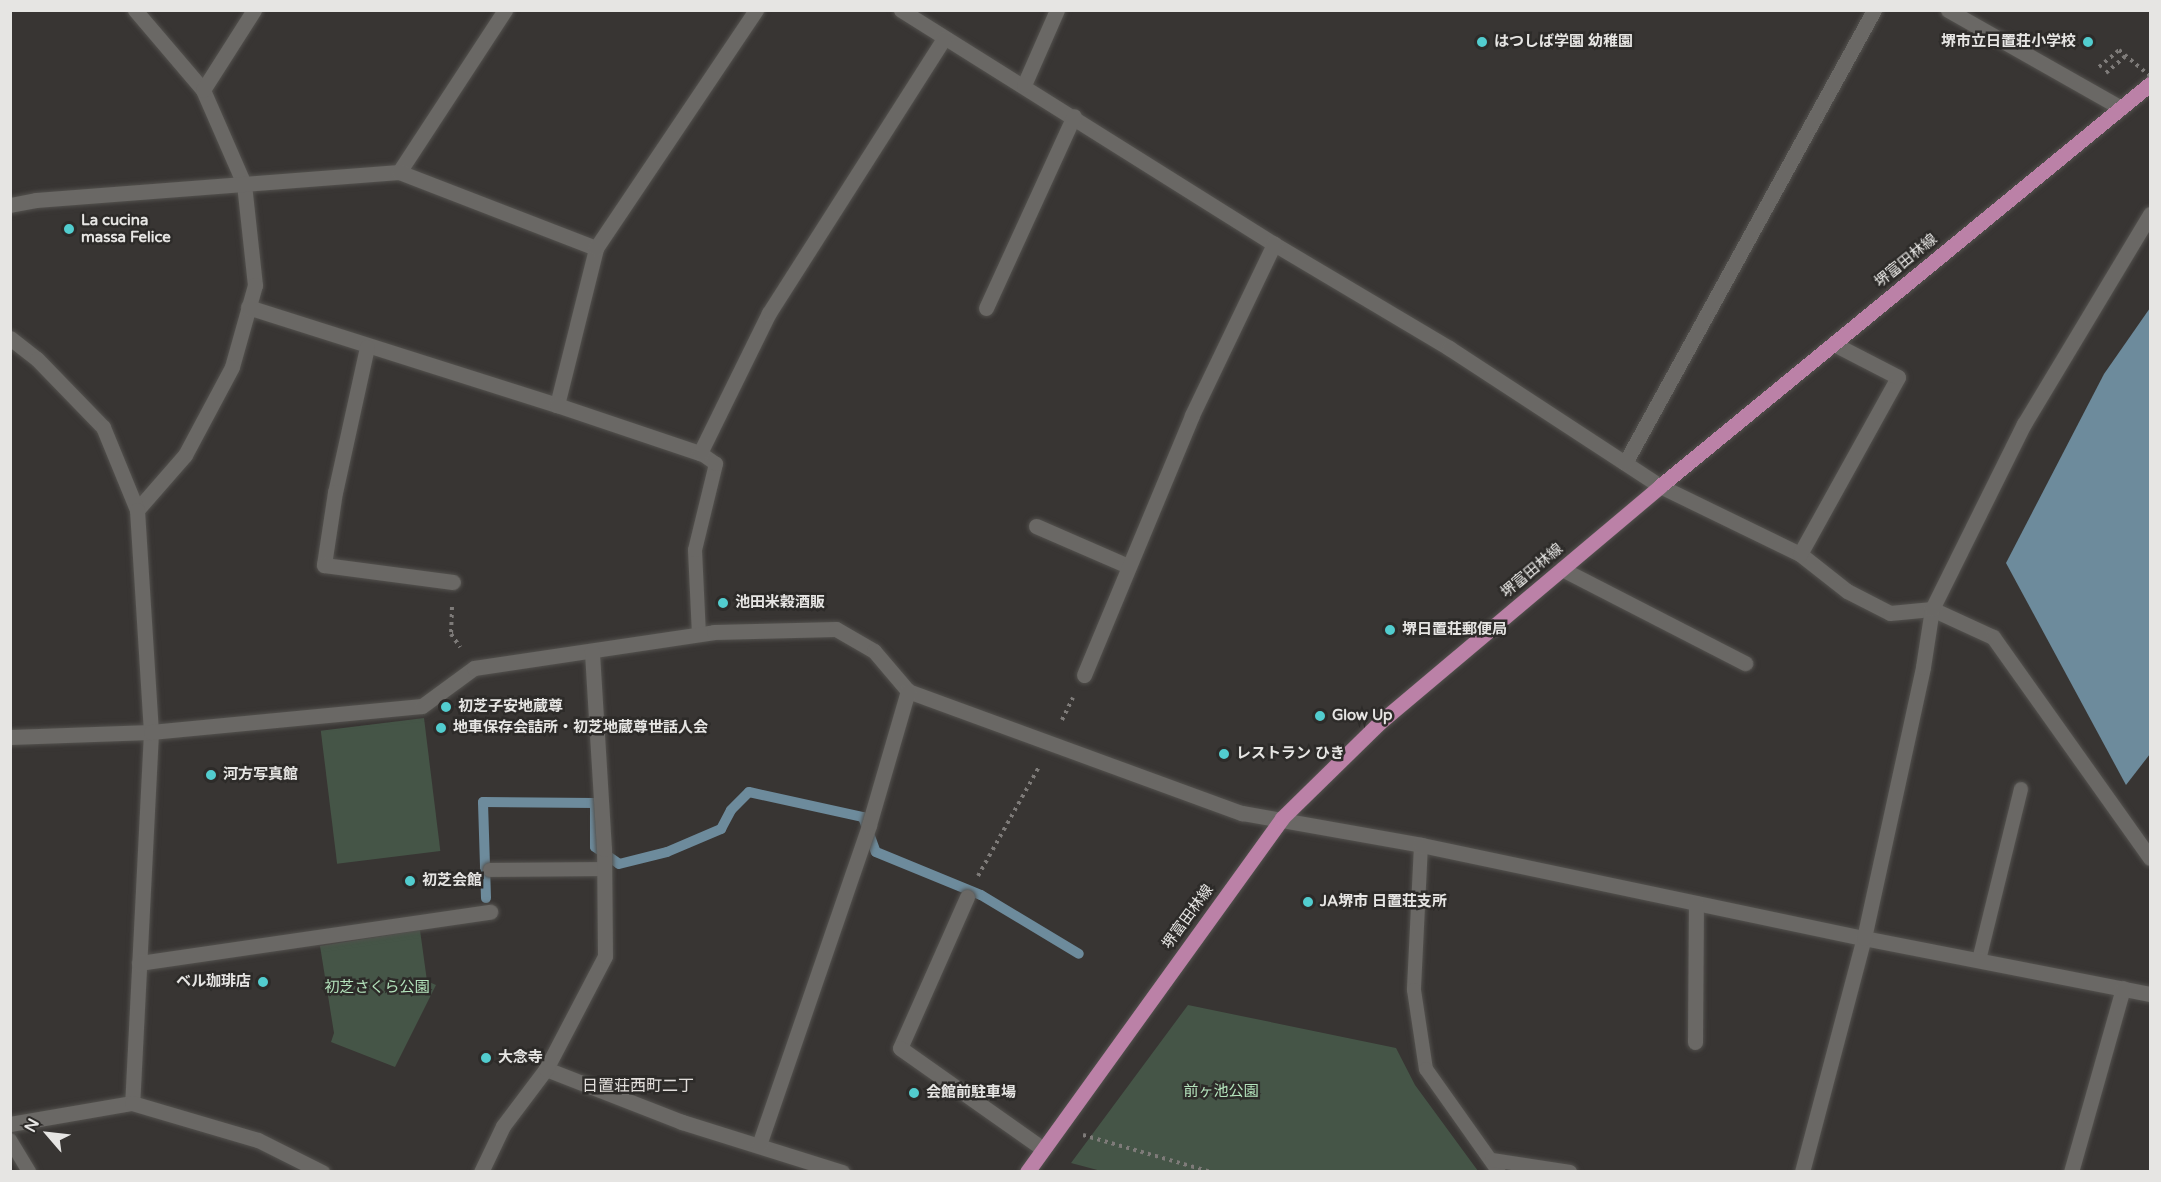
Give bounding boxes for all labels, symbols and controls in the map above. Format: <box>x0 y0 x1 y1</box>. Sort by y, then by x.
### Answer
place label: はつしば学園 幼稚園 <box>1494 33 1633 51</box>
place label: 堺市立日置荘小学校 <box>1941 33 2076 51</box>
marker: はつしば学園 幼稚園 <box>1475 35 1489 49</box>
marker: 堺市立日置荘小学校 <box>2081 35 2095 49</box>
place label: La cucina massa Felice <box>81 211 171 246</box>
marker: La cucina massa Felice <box>62 222 76 236</box>
street label: 堺富田林線 <box>1871 230 1941 292</box>
street label: 堺富田林線 <box>1497 540 1567 602</box>
place label: 池田米穀酒販 <box>735 594 825 612</box>
marker: 池田米穀酒販 <box>716 596 730 610</box>
place label: 堺日置荘郵便局 <box>1402 621 1507 639</box>
marker: 堺日置荘郵便局 <box>1383 623 1397 637</box>
place label: 初芝子安地蔵尊 <box>458 698 563 716</box>
marker: 初芝子安地蔵尊 <box>439 700 453 714</box>
place label: Glow Up <box>1332 707 1392 725</box>
marker: Glow Up <box>1313 709 1327 723</box>
place label: 地車保存会詰所・初芝地蔵尊世話人会 <box>453 719 708 737</box>
marker: 地車保存会詰所・初芝地蔵尊世話人会 <box>434 721 448 735</box>
place label: レストラン ひき <box>1236 745 1345 763</box>
marker: レストラン ひき <box>1217 747 1231 761</box>
place label: 河方写真館 <box>223 766 298 784</box>
marker: 河方写真館 <box>204 768 218 782</box>
place label: 初芝会館 <box>422 872 482 890</box>
marker: 初芝会館 <box>403 874 417 888</box>
street label: 堺富田林線 <box>1159 881 1217 953</box>
place label: JA堺市 日置荘支所 <box>1320 893 1447 911</box>
marker: JA堺市 日置荘支所 <box>1301 895 1315 909</box>
place label: ベル珈琲店 <box>176 973 251 991</box>
marker: ベル珈琲店 <box>256 975 270 989</box>
park label: 初芝さくら公園 <box>325 979 429 997</box>
place label: 大念寺 <box>498 1049 543 1067</box>
marker: 大念寺 <box>479 1051 493 1065</box>
district label: 日置荘西町二丁 <box>582 1076 694 1096</box>
park label: 前ヶ池公園 <box>1184 1083 1258 1101</box>
place label: 会館前駐車場 <box>926 1084 1016 1102</box>
marker: 会館前駐車場 <box>907 1086 921 1100</box>
north arrow <box>18 1104 78 1164</box>
text: N <box>20 1115 44 1136</box>

